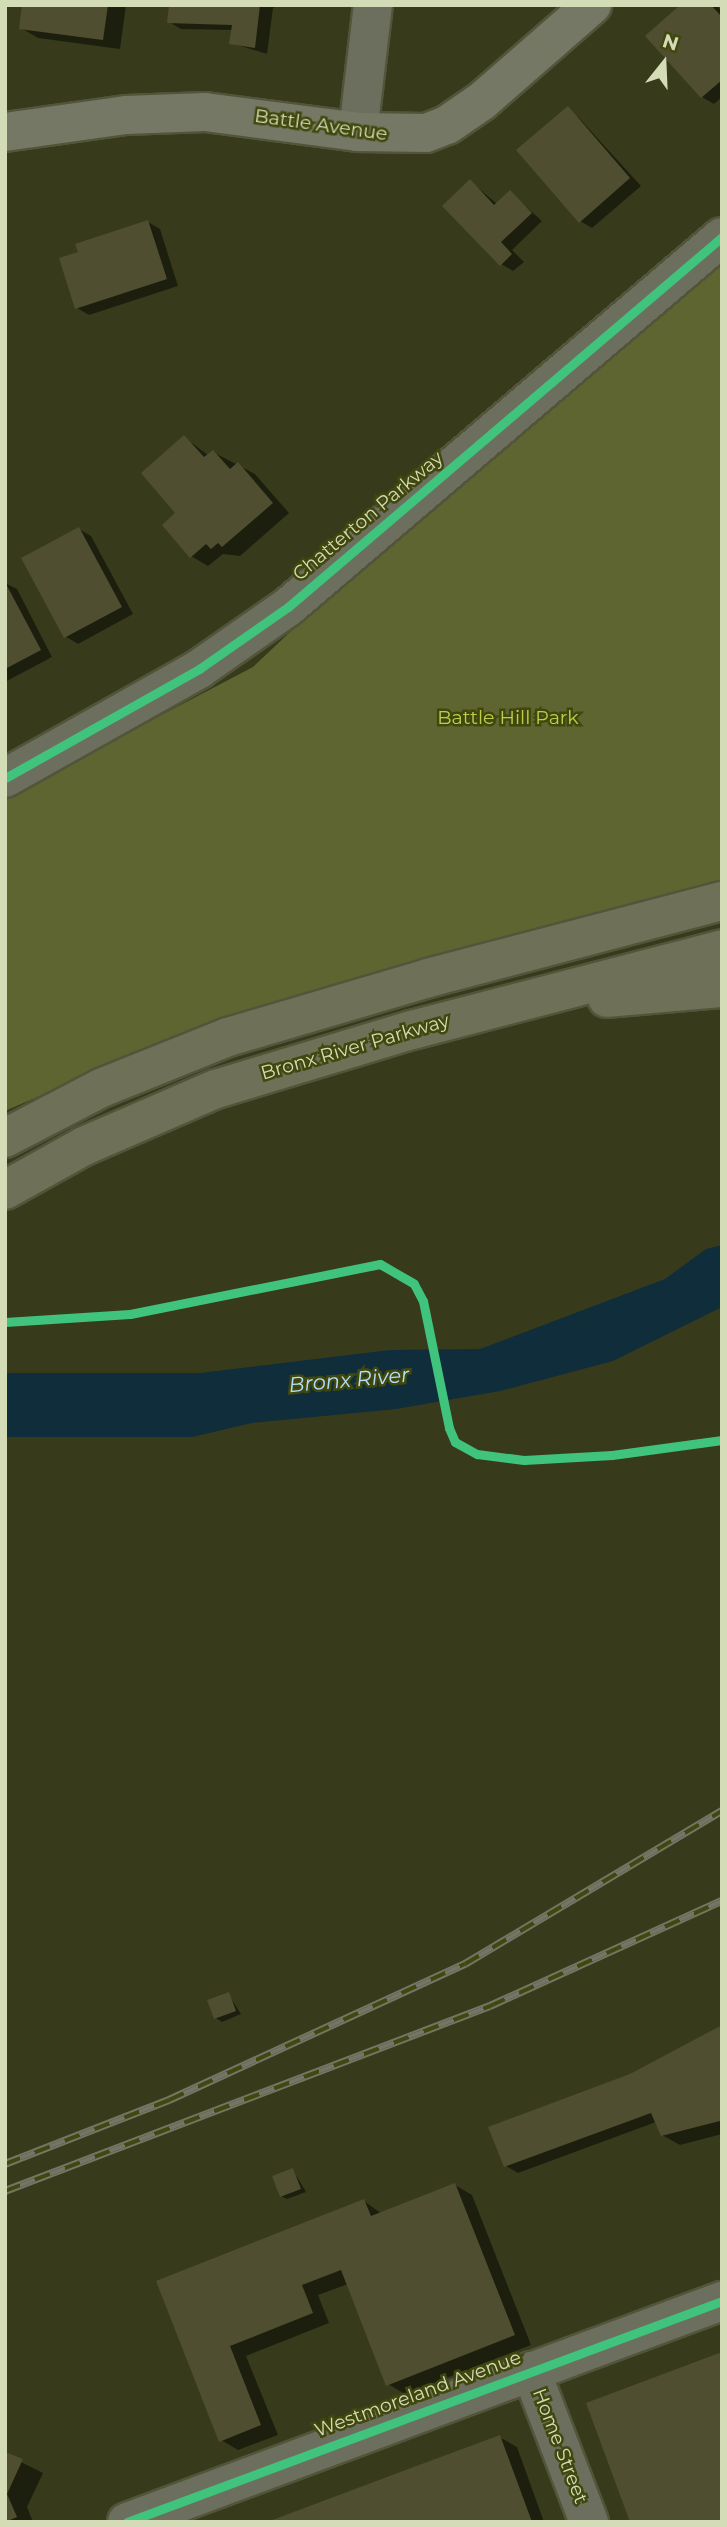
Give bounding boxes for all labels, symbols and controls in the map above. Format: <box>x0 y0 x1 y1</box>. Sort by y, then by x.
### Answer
north arrow <box>629 28 699 98</box>
text: N <box>660 29 681 56</box>
street label: Battle Avenue <box>253 104 389 146</box>
street label: Chatterton Parkway <box>288 446 448 586</box>
park label: Battle Hill Park <box>437 707 579 729</box>
street label: Bronx River Parkway <box>258 1009 452 1085</box>
water label: Bronx River <box>288 1362 410 1398</box>
street label: Westmoreland Avenue <box>312 2346 524 2442</box>
street label: Home Street <box>528 2385 592 2507</box>

